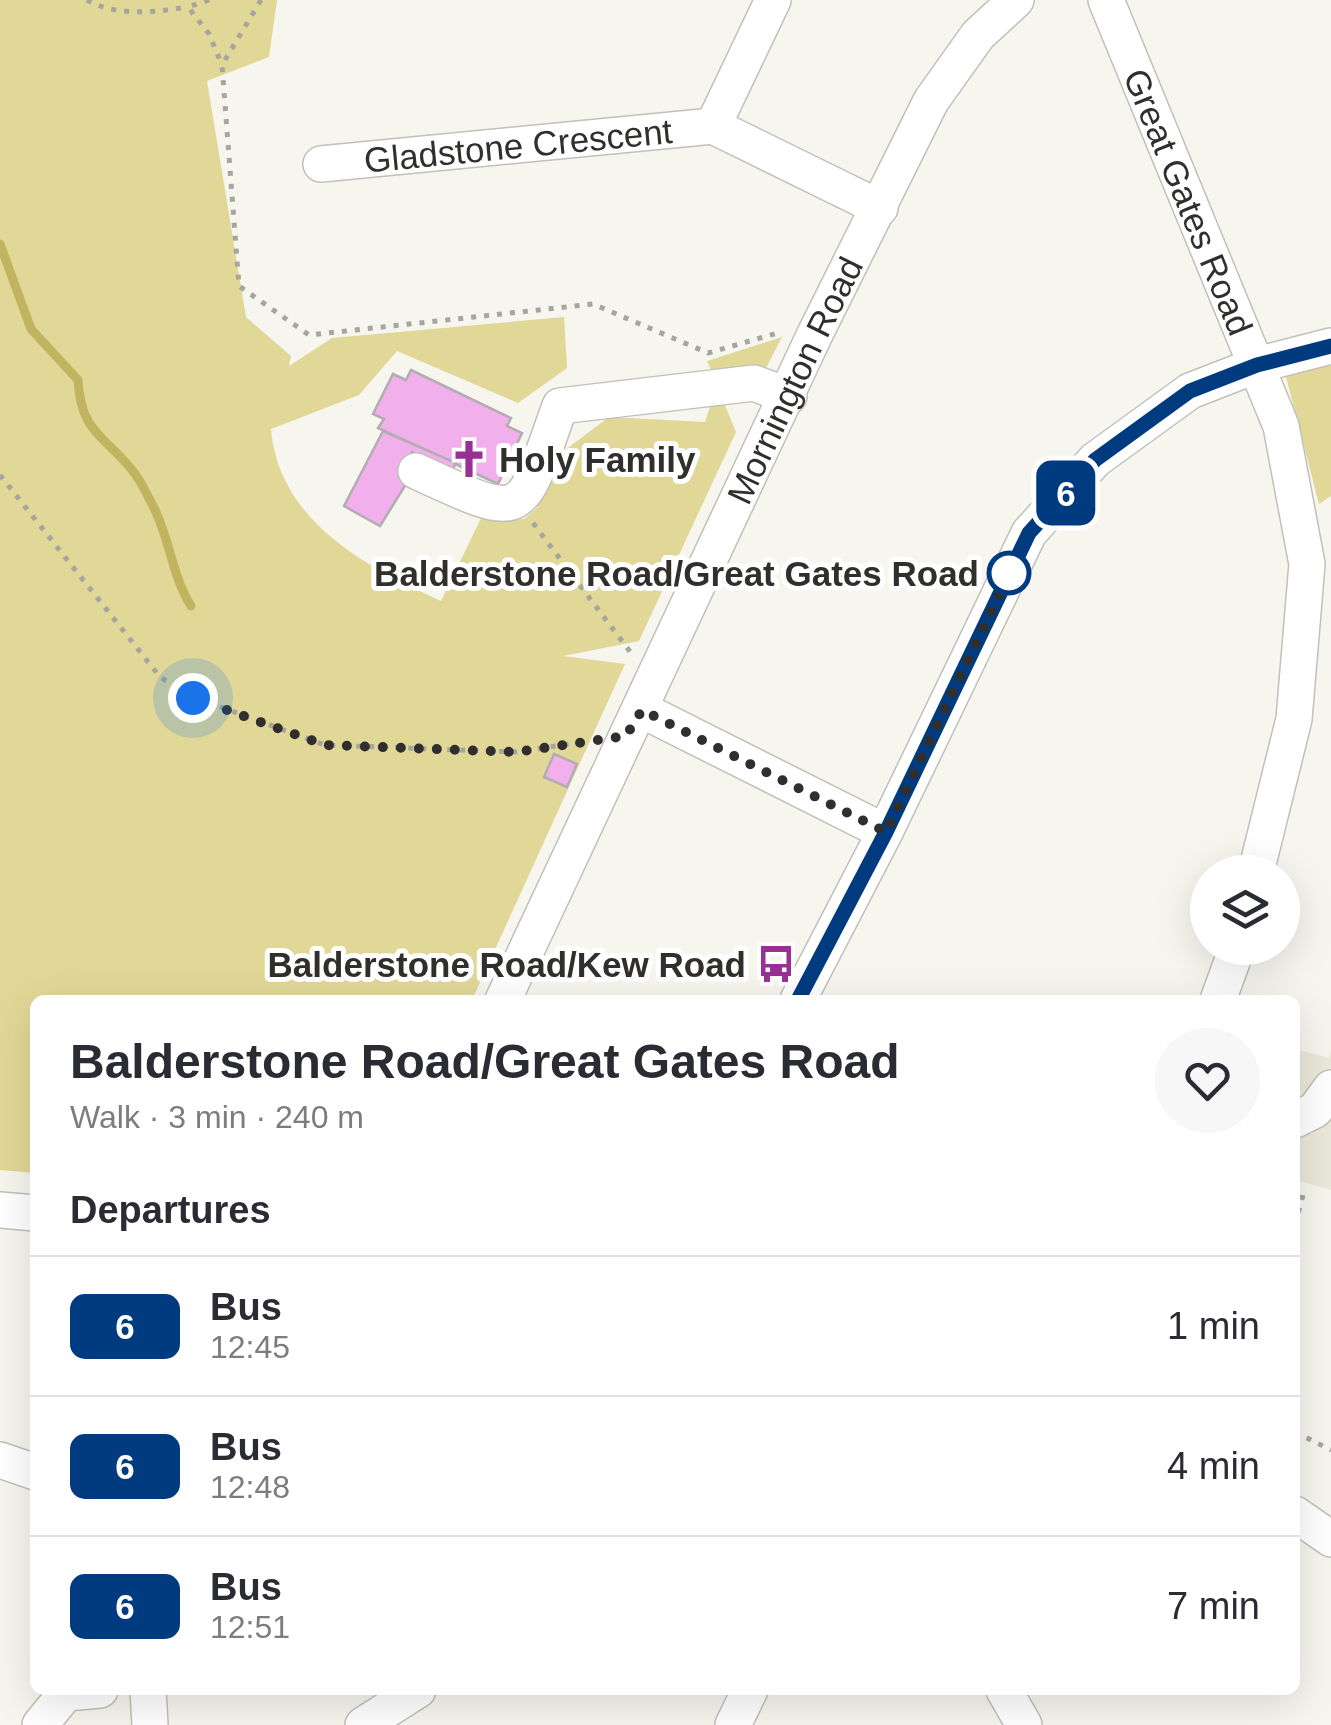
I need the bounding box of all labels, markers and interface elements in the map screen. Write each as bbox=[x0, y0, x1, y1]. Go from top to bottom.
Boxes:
street label: Great Gates Road bbox=[1117, 63, 1261, 340]
street label: Gladstone Crescent bbox=[362, 111, 674, 179]
street label: Mornington Road bbox=[719, 250, 870, 510]
church icon: Holy Family bbox=[448, 438, 490, 480]
place label: Holy Family bbox=[499, 440, 696, 479]
line badge: 6 bbox=[1034, 460, 1098, 526]
text: 6 bbox=[1056, 474, 1076, 513]
marker: Balderstone Road/Great Gates Road bbox=[988, 552, 1030, 594]
place label: Balderstone Road/Great Gates Road bbox=[374, 554, 979, 593]
your location bbox=[168, 673, 218, 723]
map controls bbox=[1190, 855, 1300, 965]
button: layers bbox=[1190, 855, 1300, 965]
bus stop icon: Balderstone Road/Kew Road bbox=[755, 943, 797, 985]
place label: Balderstone Road/Kew Road bbox=[268, 945, 746, 984]
button: heart bbox=[1155, 1028, 1260, 1133]
text: Balderstone Road/Great Gates Road bbox=[70, 1035, 900, 1088]
text: Walk · 3 min · 240 m bbox=[70, 1099, 364, 1135]
text: Departures bbox=[70, 1189, 271, 1231]
text: Bus bbox=[210, 1286, 282, 1328]
text: 1 min bbox=[1167, 1305, 1260, 1347]
text: 6 bbox=[115, 1307, 135, 1346]
text: 12:45 bbox=[210, 1329, 290, 1365]
text: Bus bbox=[210, 1426, 282, 1468]
text: 4 min bbox=[1167, 1445, 1260, 1487]
text: 6 bbox=[115, 1447, 135, 1486]
text: 12:48 bbox=[210, 1469, 290, 1505]
text: Bus bbox=[210, 1566, 282, 1608]
text: 7 min bbox=[1167, 1585, 1260, 1627]
text: 6 bbox=[115, 1587, 135, 1626]
text: 12:51 bbox=[210, 1609, 290, 1645]

